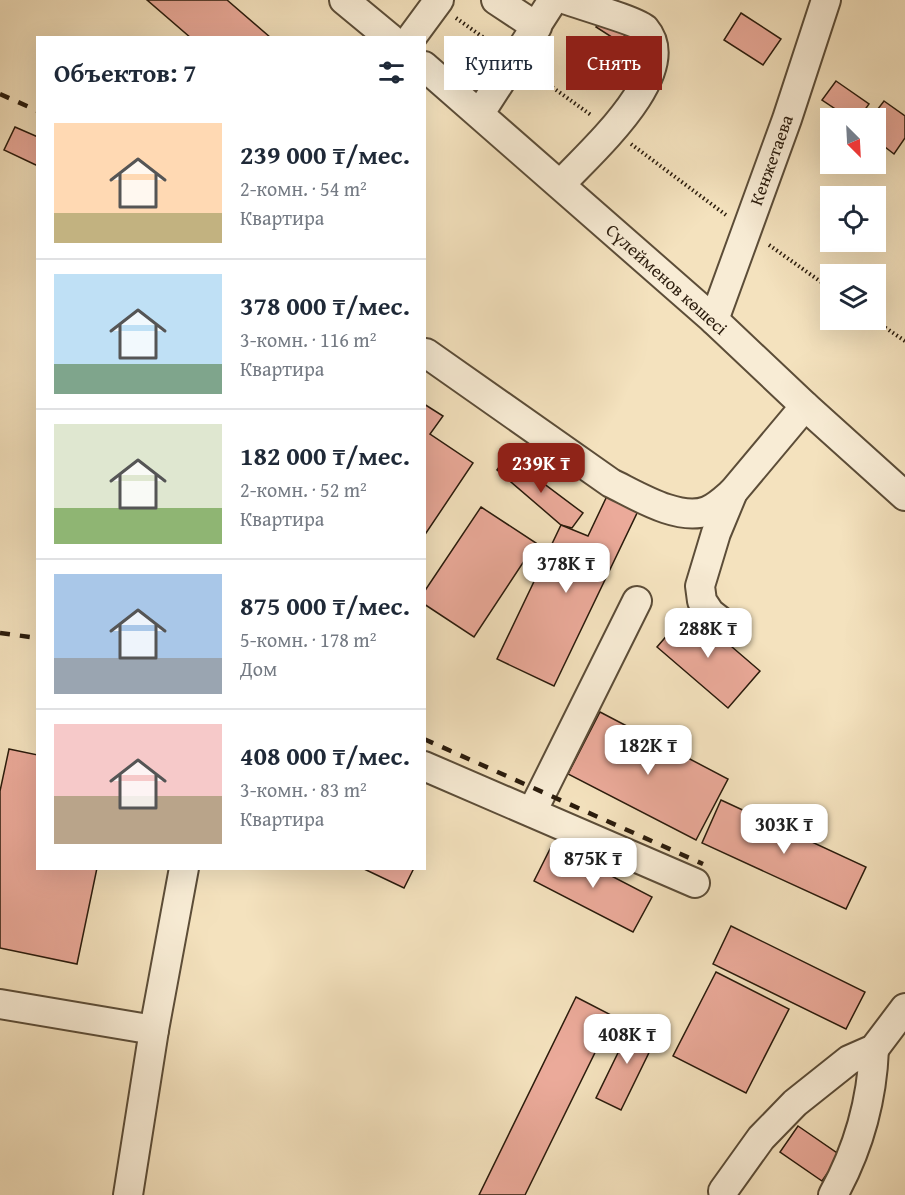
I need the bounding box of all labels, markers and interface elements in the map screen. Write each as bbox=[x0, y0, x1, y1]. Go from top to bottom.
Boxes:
chip: Купить bbox=[444, 36, 554, 90]
chip: Снять bbox=[566, 36, 662, 90]
text: Объектов: 7 bbox=[54, 53, 197, 92]
icon: filters bbox=[375, 56, 408, 89]
north arrow bbox=[820, 108, 886, 174]
map controls bbox=[820, 108, 886, 330]
street label: Кенжетаева bbox=[742, 111, 800, 209]
text: 239 000 ₸/мес. bbox=[240, 135, 410, 174]
icon: home bbox=[102, 147, 174, 219]
text: 2-комн. · 54 m² bbox=[240, 174, 367, 203]
button: locate bbox=[820, 186, 886, 252]
text: Квартира bbox=[240, 203, 324, 232]
street label: Сүлейменов көшесі bbox=[600, 217, 734, 341]
button: layers bbox=[820, 264, 886, 330]
text: 378 000 ₸/мес. bbox=[240, 286, 410, 325]
icon: home bbox=[102, 298, 174, 370]
text: 3-комн. · 116 m² bbox=[240, 325, 376, 354]
text: Квартира bbox=[240, 354, 324, 383]
text: 182 000 ₸/мес. bbox=[240, 436, 410, 475]
pin: 239K ₸ bbox=[492, 443, 590, 494]
icon: home bbox=[102, 448, 174, 520]
text: 239K ₸ bbox=[512, 448, 570, 477]
text: 2-комн. · 52 m² bbox=[240, 475, 367, 504]
text: Квартира bbox=[240, 504, 324, 533]
pin: 378K ₸ bbox=[517, 543, 615, 594]
text: 378K ₸ bbox=[537, 548, 595, 577]
text: 875 000 ₸/мес. bbox=[240, 586, 410, 625]
icon: home bbox=[102, 598, 174, 670]
pin: 288K ₸ bbox=[659, 608, 757, 659]
text: 288K ₸ bbox=[679, 613, 737, 642]
text: 5-комн. · 178 m² bbox=[240, 625, 376, 654]
text: Дом bbox=[240, 654, 277, 683]
pin: 182K ₸ bbox=[599, 725, 697, 776]
text: 182K ₸ bbox=[619, 730, 677, 759]
text: 408 000 ₸/мес. bbox=[240, 736, 410, 775]
icon: home bbox=[102, 748, 174, 820]
text: 3-комн. · 83 m² bbox=[240, 775, 367, 804]
text: Квартира bbox=[240, 804, 324, 833]
pin: 303K ₸ bbox=[735, 804, 833, 855]
text: 303K ₸ bbox=[755, 809, 813, 838]
pin: 875K ₸ bbox=[544, 838, 642, 889]
text: 875K ₸ bbox=[564, 843, 622, 872]
pin: 408K ₸ bbox=[578, 1014, 676, 1065]
text: 408K ₸ bbox=[598, 1019, 656, 1048]

